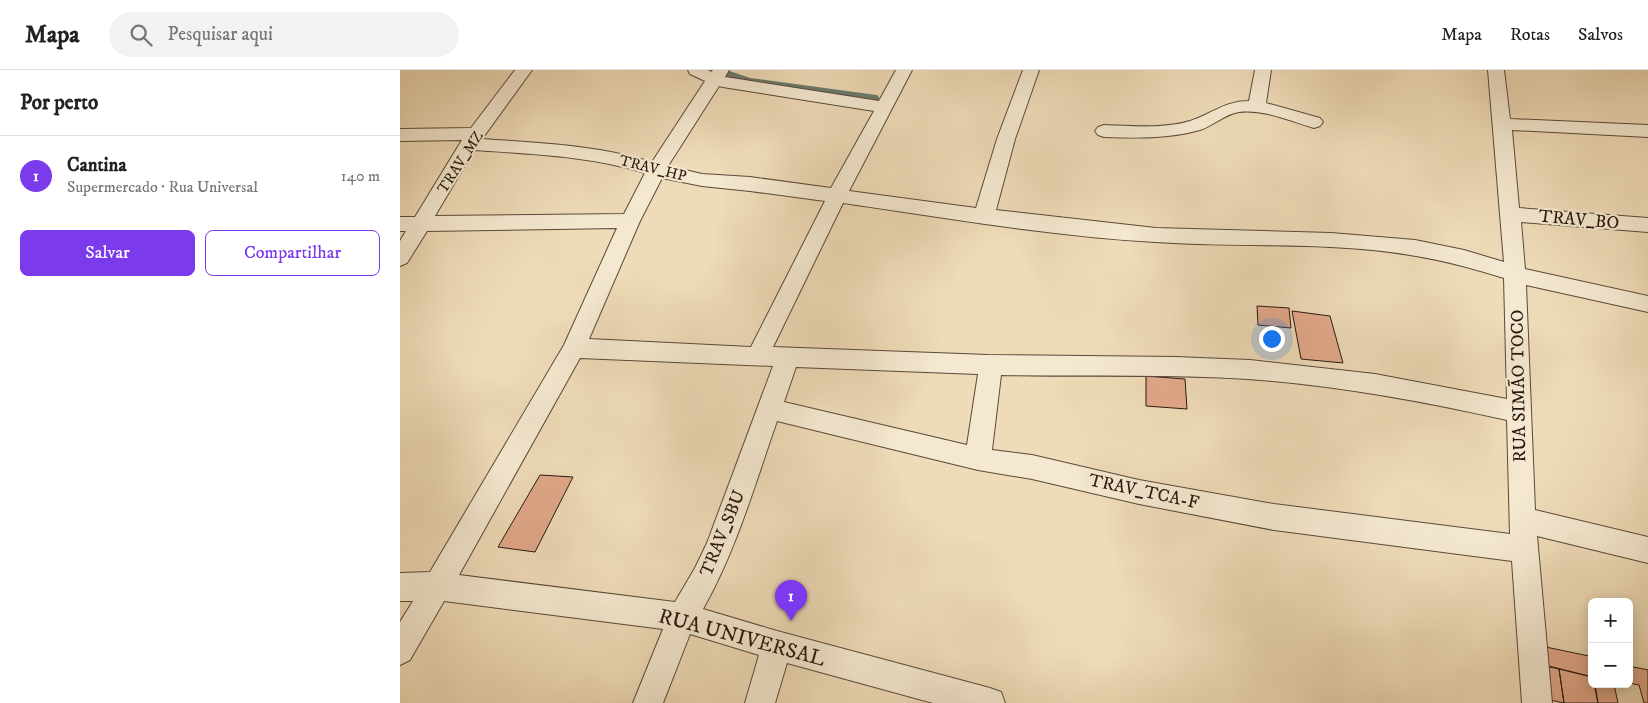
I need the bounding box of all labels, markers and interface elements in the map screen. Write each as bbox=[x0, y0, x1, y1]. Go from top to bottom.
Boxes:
search box bbox=[109, 12, 459, 57]
text: Mapa bbox=[25, 20, 79, 50]
icon: search bbox=[127, 21, 155, 49]
text: Pesquisar aqui bbox=[167, 23, 273, 46]
text: Mapa bbox=[1441, 24, 1482, 46]
text: Rotas bbox=[1510, 24, 1550, 46]
text: Salvos bbox=[1578, 24, 1623, 46]
text: Por perto bbox=[20, 90, 98, 116]
street label: TRAV_MZ bbox=[433, 127, 488, 197]
street label: TRAV_HP bbox=[617, 151, 689, 186]
text: Cantina bbox=[67, 154, 127, 177]
text: 1 bbox=[33, 166, 39, 186]
text: 140 m bbox=[341, 166, 380, 186]
text: Supermercado · Rua Universal bbox=[67, 177, 258, 197]
street label: TRAV_BO bbox=[1538, 206, 1620, 234]
button: Salvar bbox=[20, 230, 195, 276]
button: Compartilhar bbox=[205, 230, 380, 276]
street label: RUA SIMÃO TOCO bbox=[1506, 309, 1531, 463]
your location bbox=[1259, 326, 1285, 352]
street label: TRAV_TCA-F bbox=[1087, 470, 1201, 514]
street label: TRAV_SBU bbox=[696, 487, 750, 580]
pin: 1 bbox=[775, 580, 807, 621]
map controls bbox=[1588, 598, 1633, 688]
button: + bbox=[1588, 598, 1633, 643]
street label: RUA UNIVERSAL bbox=[656, 603, 828, 673]
button: − bbox=[1588, 643, 1633, 688]

